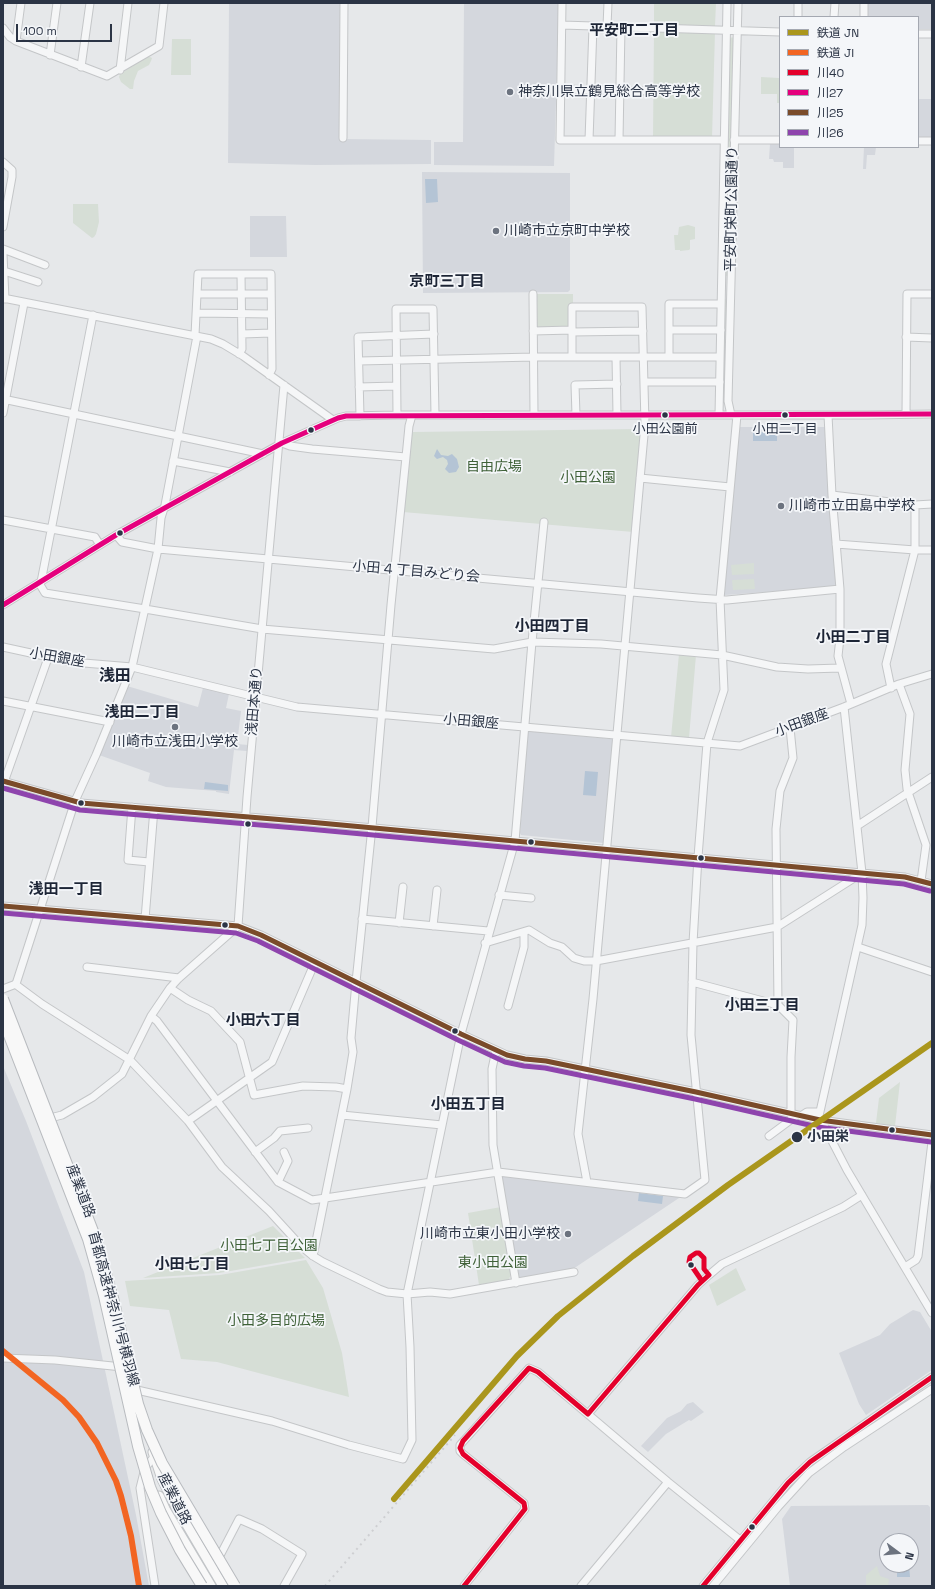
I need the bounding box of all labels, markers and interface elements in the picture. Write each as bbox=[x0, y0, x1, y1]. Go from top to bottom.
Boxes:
scale bar bbox=[18, 16, 114, 42]
legend bbox=[779, 16, 919, 148]
district label: 平安町二丁目 bbox=[589, 22, 679, 40]
text: 100 m bbox=[23, 23, 57, 39]
text: 鉄道 JN bbox=[817, 25, 859, 41]
text: 鉄道 JI bbox=[817, 45, 854, 61]
text: 川40 bbox=[817, 65, 844, 81]
place label: 神奈川県立鶴見総合高等学校 bbox=[518, 84, 700, 100]
text: 川27 bbox=[817, 85, 843, 101]
marker: 神奈川県立鶴見総合高等学校 bbox=[505, 87, 515, 97]
text: 川25 bbox=[817, 105, 843, 121]
text: 川26 bbox=[817, 125, 844, 141]
street label: 平安町栄町公園通り bbox=[723, 146, 741, 272]
place label: 川崎市立京町中学校 bbox=[504, 223, 630, 239]
marker: 川崎市立京町中学校 bbox=[491, 226, 501, 236]
district label: 京町三丁目 bbox=[410, 273, 484, 291]
marker: 小田公園前 bbox=[660, 410, 670, 420]
marker: 小田二丁目 bbox=[780, 410, 790, 420]
place label: 小田公園前 bbox=[633, 421, 697, 437]
place label: 小田二丁目 bbox=[753, 421, 817, 437]
unlabelled marker bbox=[306, 425, 316, 435]
park label: 自由広場 bbox=[466, 459, 522, 475]
park label: 小田公園 bbox=[560, 470, 616, 486]
place label: 川崎市立田島中学校 bbox=[789, 498, 915, 514]
marker: 川崎市立田島中学校 bbox=[776, 501, 786, 511]
unlabelled marker bbox=[115, 528, 125, 538]
street label: 小田 4 丁目みどり会 bbox=[352, 558, 480, 586]
district label: 小田四丁目 bbox=[515, 618, 589, 636]
district label: 小田二丁目 bbox=[816, 629, 890, 647]
street label: 小田銀座 bbox=[28, 645, 86, 671]
street label: 浅田本通り bbox=[244, 665, 266, 737]
district label: 浅田 bbox=[99, 667, 131, 687]
district label: 浅田二丁目 bbox=[105, 704, 179, 722]
street label: 小田銀座 bbox=[773, 706, 831, 740]
street label: 小田銀座 bbox=[442, 711, 500, 733]
marker: 川崎市立浅田小学校 bbox=[170, 722, 180, 732]
place label: 川崎市立浅田小学校 bbox=[112, 734, 238, 750]
unlabelled marker bbox=[76, 798, 86, 808]
unlabelled marker bbox=[243, 819, 253, 829]
unlabelled marker bbox=[526, 837, 536, 847]
unlabelled marker bbox=[696, 853, 706, 863]
district label: 浅田一丁目 bbox=[29, 881, 103, 899]
unlabelled marker bbox=[220, 920, 230, 930]
district label: 小田三丁目 bbox=[725, 997, 799, 1015]
district label: 小田六丁目 bbox=[226, 1012, 300, 1030]
unlabelled marker bbox=[450, 1026, 460, 1036]
district label: 小田五丁目 bbox=[431, 1096, 505, 1114]
unlabelled marker bbox=[887, 1125, 897, 1135]
place label: 小田栄 bbox=[807, 1129, 849, 1145]
marker: 小田栄 bbox=[790, 1130, 804, 1144]
street label: 産業道路 bbox=[62, 1162, 98, 1220]
place label: 川崎市立東小田小学校 bbox=[420, 1226, 560, 1242]
marker: 川崎市立東小田小学校 bbox=[563, 1229, 573, 1239]
street label: 首都高速神奈川1号横羽線 bbox=[84, 1230, 142, 1388]
park label: 小田七丁目公園 bbox=[220, 1238, 318, 1254]
park label: 東小田公園 bbox=[458, 1255, 528, 1271]
district label: 小田七丁目 bbox=[155, 1256, 229, 1274]
unlabelled marker bbox=[686, 1260, 696, 1270]
park label: 小田多目的広場 bbox=[227, 1313, 325, 1329]
street label: 産業道路 bbox=[154, 1470, 194, 1528]
unlabelled marker bbox=[747, 1522, 757, 1532]
north arrow bbox=[879, 1533, 919, 1573]
text: N bbox=[902, 1551, 917, 1562]

